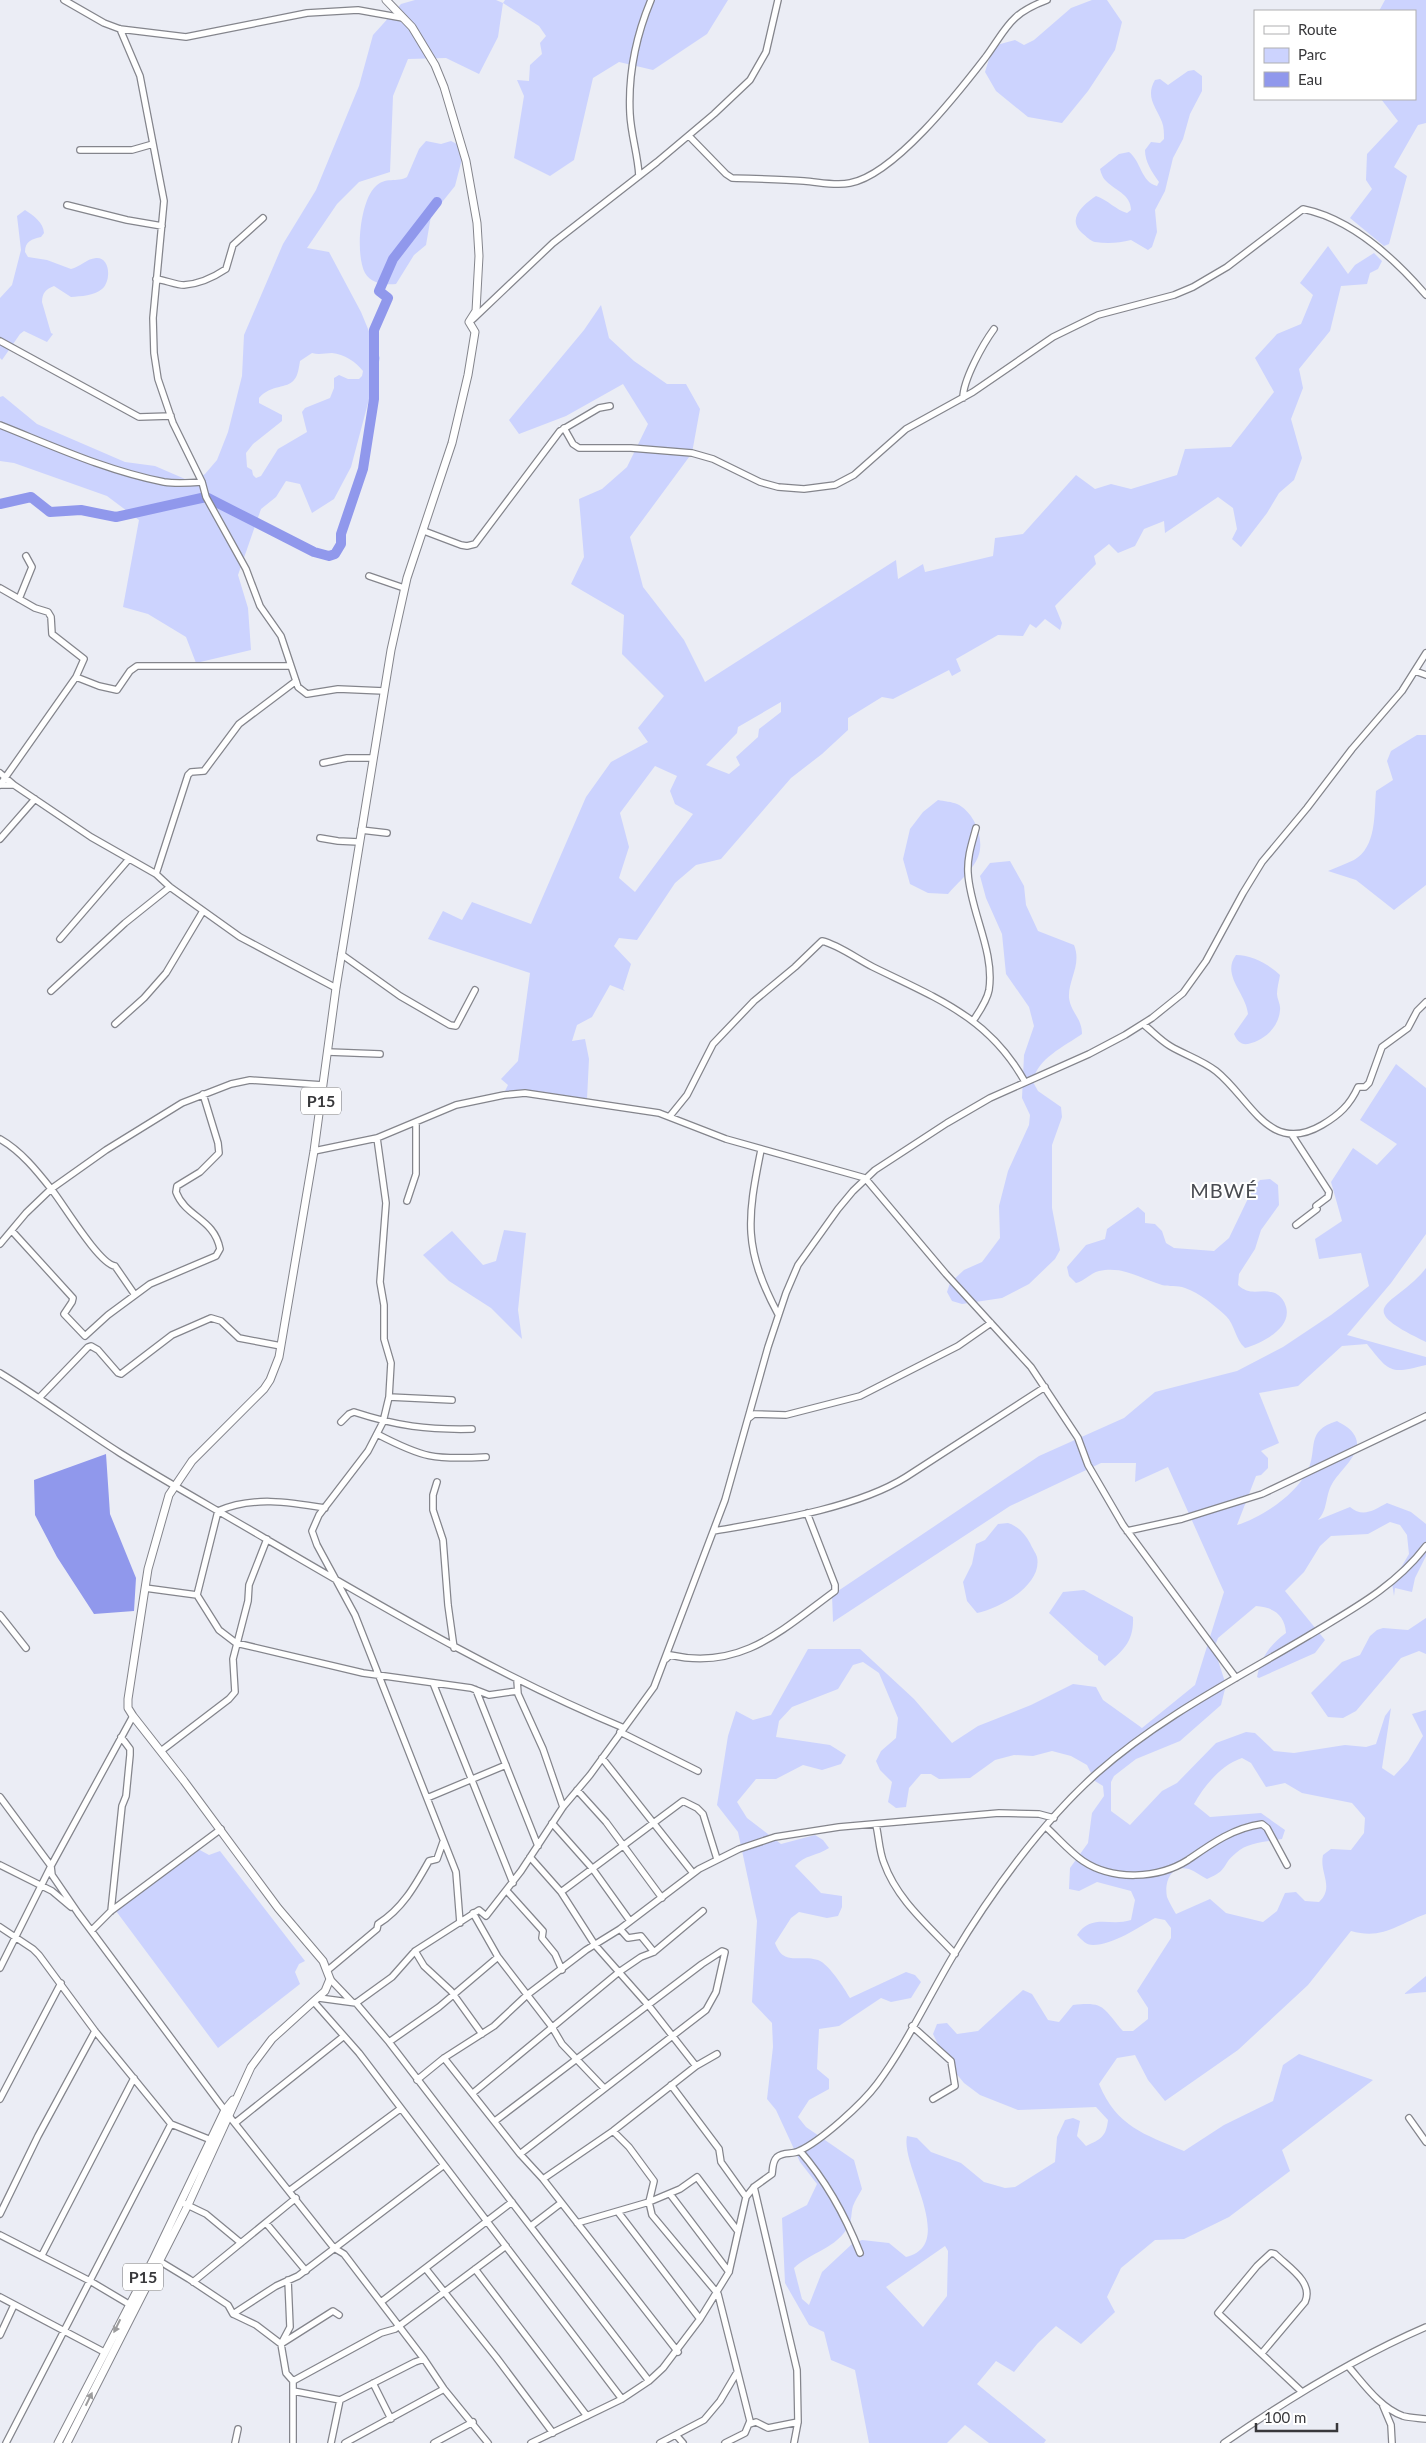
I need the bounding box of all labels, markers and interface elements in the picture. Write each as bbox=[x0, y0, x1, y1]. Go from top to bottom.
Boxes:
legend bbox=[1254, 10, 1416, 100]
text: Route bbox=[1298, 20, 1337, 38]
text: Parc bbox=[1298, 45, 1327, 63]
text: Eau bbox=[1298, 70, 1322, 88]
road number: P15 bbox=[301, 1088, 341, 1114]
district label: MBWÉ bbox=[1190, 1178, 1258, 1202]
road number: P15 bbox=[123, 2264, 163, 2290]
one-way arrow bbox=[113, 2318, 122, 2333]
one-way arrow bbox=[85, 2392, 93, 2407]
scale bar bbox=[1256, 2400, 1337, 2432]
text: 100 m bbox=[1264, 2408, 1306, 2426]

